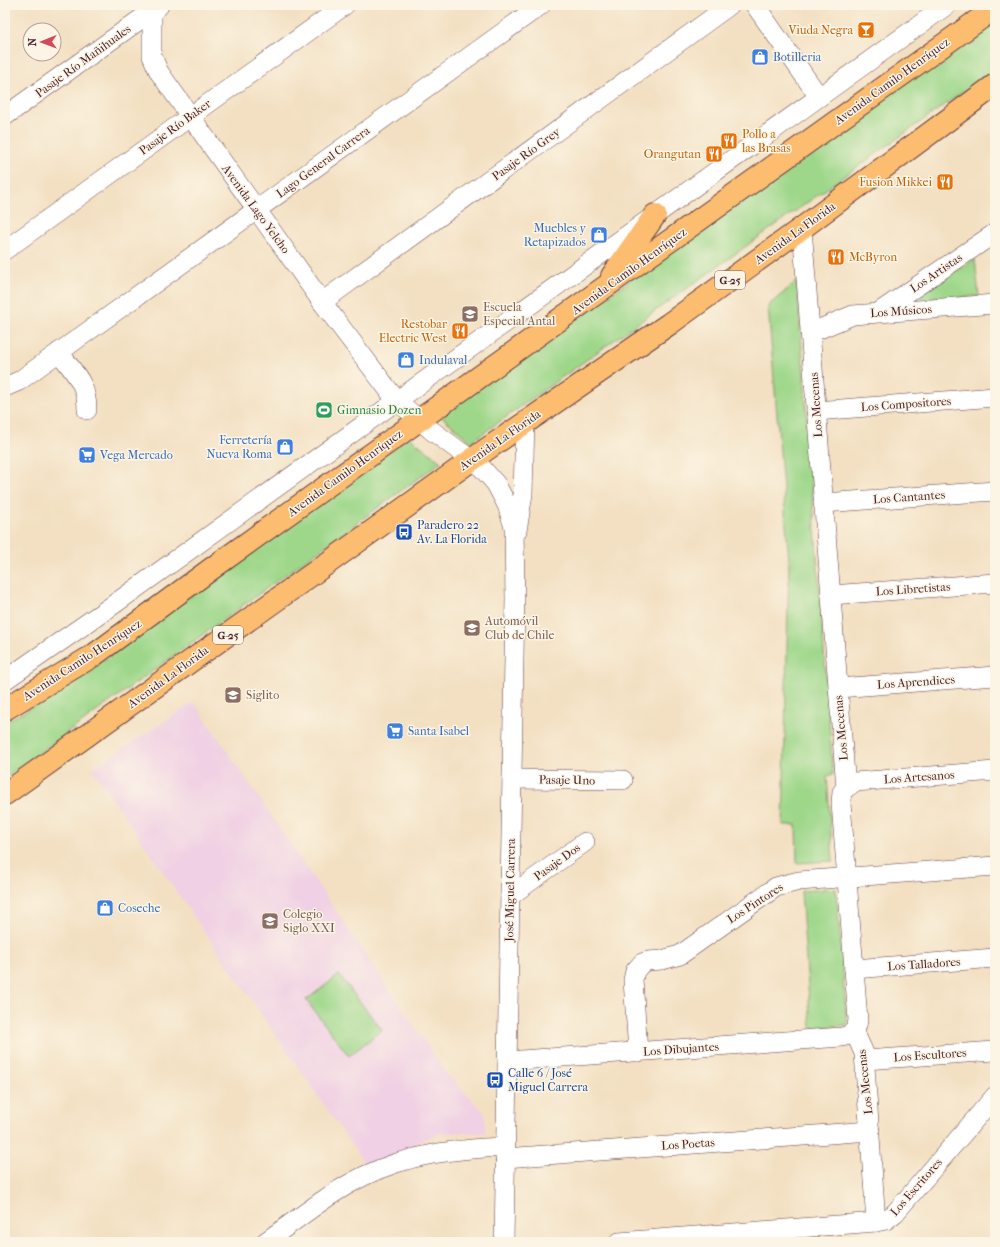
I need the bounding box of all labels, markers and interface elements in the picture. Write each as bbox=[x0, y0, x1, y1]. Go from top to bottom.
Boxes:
bar icon: Viuda Negra bbox=[856, 20, 876, 40]
street label: Pasaje Río Mañihuales bbox=[33, 21, 134, 100]
north arrow bbox=[22, 22, 62, 62]
place label: Viuda Negra bbox=[787, 23, 853, 37]
street label: Avenida Camilo Henríquez bbox=[831, 34, 953, 128]
text: N bbox=[26, 37, 39, 46]
shop icon: Botilleria bbox=[750, 47, 770, 67]
place label: Botilleria bbox=[773, 50, 822, 64]
street label: Pasaje Río Baker bbox=[136, 96, 214, 158]
street label: Lago General Carrera bbox=[274, 123, 373, 201]
street label: Pasaje Río Grey bbox=[489, 124, 563, 183]
place label: Pollo a las Brasas bbox=[741, 127, 791, 155]
restaurant icon: Pollo a las Brasas bbox=[719, 131, 739, 151]
restaurant icon: Orangutan bbox=[704, 144, 724, 164]
place label: Orangutan bbox=[644, 147, 701, 161]
street label: Avenida Lago Yelcho bbox=[218, 161, 293, 256]
restaurant icon: Fusion Mikkei bbox=[935, 172, 955, 192]
place label: Fusion Mikkei bbox=[859, 175, 932, 189]
street label: Avenida La Florida bbox=[751, 199, 838, 268]
place label: Muebles y Retapizados bbox=[524, 221, 587, 249]
street label: Avenida Camilo Henríquez bbox=[568, 224, 690, 318]
shop icon: Muebles y Retapizados bbox=[589, 225, 609, 245]
restaurant icon: McByron bbox=[826, 247, 846, 267]
place label: McByron bbox=[849, 250, 897, 264]
street label: Los Artistas bbox=[907, 250, 965, 296]
road number: G-25 bbox=[715, 271, 745, 289]
place label: Escuela Especial Antal bbox=[483, 300, 556, 328]
street label: Los Músicos bbox=[870, 302, 933, 320]
school or university icon: Escuela Especial Antal bbox=[460, 304, 480, 324]
place label: Restobar Electric West bbox=[379, 317, 448, 345]
restaurant icon: Restobar Electric West bbox=[450, 321, 470, 341]
shop icon: Indulaval bbox=[396, 350, 416, 370]
place label: Indulaval bbox=[419, 353, 468, 367]
street label: Los Mecenas bbox=[807, 371, 825, 438]
street label: Los Compositores bbox=[860, 394, 952, 414]
sports icon: Gimnasio Dozen bbox=[314, 400, 334, 420]
place label: Gimnasio Dozen bbox=[337, 403, 422, 417]
street label: Avenida La Florida bbox=[456, 406, 544, 474]
street label: Avenida Camilo Henríquez bbox=[284, 426, 406, 520]
place label: Ferretería Nueva Roma bbox=[206, 433, 272, 461]
shop icon: Ferretería Nueva Roma bbox=[275, 437, 295, 457]
supermarket icon: Vega Mercado bbox=[77, 445, 97, 465]
place label: Vega Mercado bbox=[99, 448, 173, 462]
street label: Los Cantantes bbox=[872, 487, 946, 507]
place label: Paradero 22 Av. La Florida bbox=[416, 518, 487, 546]
bus stop icon: Paradero 22 Av. La Florida bbox=[394, 522, 414, 542]
street label: Los Libretistas bbox=[875, 579, 951, 599]
place label: Automóvil Club de Chile bbox=[484, 614, 555, 642]
street label: Avenida Camilo Henríquez bbox=[19, 616, 144, 704]
school or university icon: Automóvil Club de Chile bbox=[462, 618, 482, 638]
road number: G-25 bbox=[213, 626, 243, 644]
street label: Avenida La Florida bbox=[124, 643, 211, 712]
street label: Los Aprendices bbox=[877, 672, 956, 692]
school or university icon: Siglito bbox=[223, 685, 243, 705]
place label: Siglito bbox=[246, 688, 279, 702]
street label: Los Mecenas bbox=[831, 694, 851, 761]
supermarket icon: Santa Isabel bbox=[385, 721, 405, 741]
place label: Santa Isabel bbox=[408, 724, 470, 738]
street label: Los Artesanos bbox=[883, 768, 955, 786]
street label: Pasaje Uno bbox=[539, 773, 595, 787]
street label: José Miguel Carrera bbox=[502, 838, 518, 943]
street label: Pasaje Dos bbox=[531, 840, 583, 883]
street label: Los Pintores bbox=[724, 879, 786, 926]
shop icon: Coseche bbox=[95, 898, 115, 918]
place label: Coseche bbox=[118, 901, 160, 915]
place label: Colegio Siglo XXI bbox=[283, 907, 335, 935]
school or university icon: Colegio Siglo XXI bbox=[260, 911, 280, 931]
street label: Los Talladores bbox=[887, 954, 962, 974]
street label: Los Dibujantes bbox=[643, 1039, 720, 1059]
street label: Los Escultores bbox=[893, 1045, 968, 1065]
street label: Los Mecenas bbox=[855, 1048, 875, 1115]
place label: Calle 6 / José Miguel Carrera bbox=[508, 1066, 588, 1094]
bus stop icon: Calle 6 / José Miguel Carrera bbox=[485, 1070, 505, 1090]
street label: Los Poetas bbox=[661, 1135, 716, 1153]
street label: Los Escritores bbox=[887, 1155, 945, 1219]

